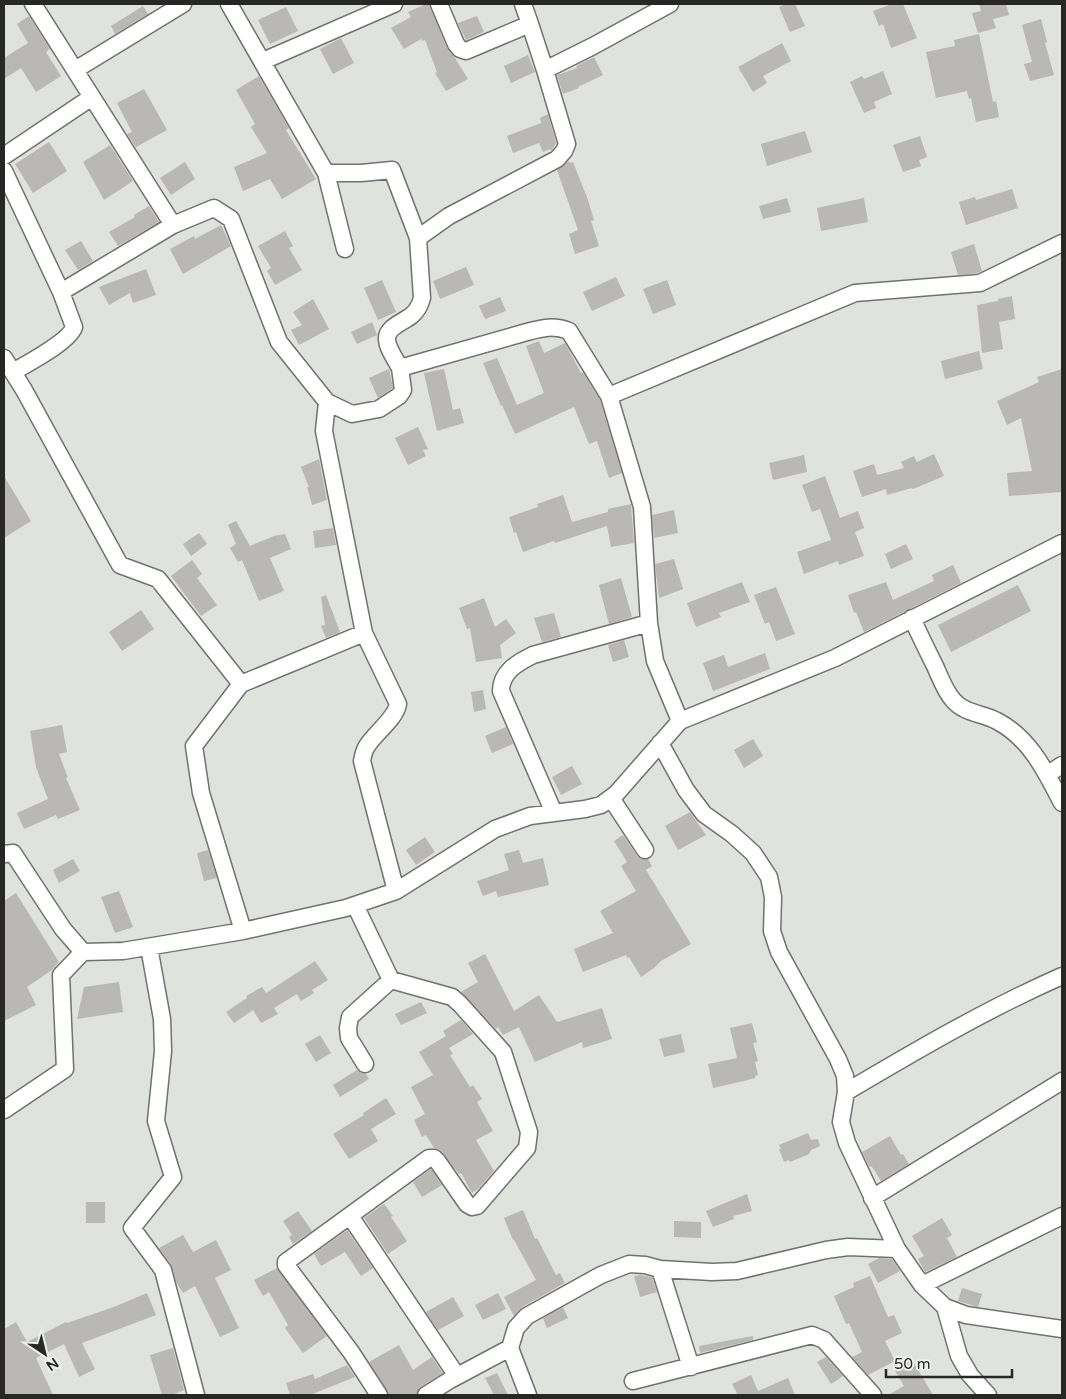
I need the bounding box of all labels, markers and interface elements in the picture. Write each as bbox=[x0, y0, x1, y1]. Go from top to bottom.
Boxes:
north arrow bbox=[20, 1329, 70, 1379]
scale bar bbox=[886, 1346, 1012, 1378]
text: N bbox=[43, 1354, 62, 1374]
text: 50 m bbox=[894, 1355, 931, 1373]

